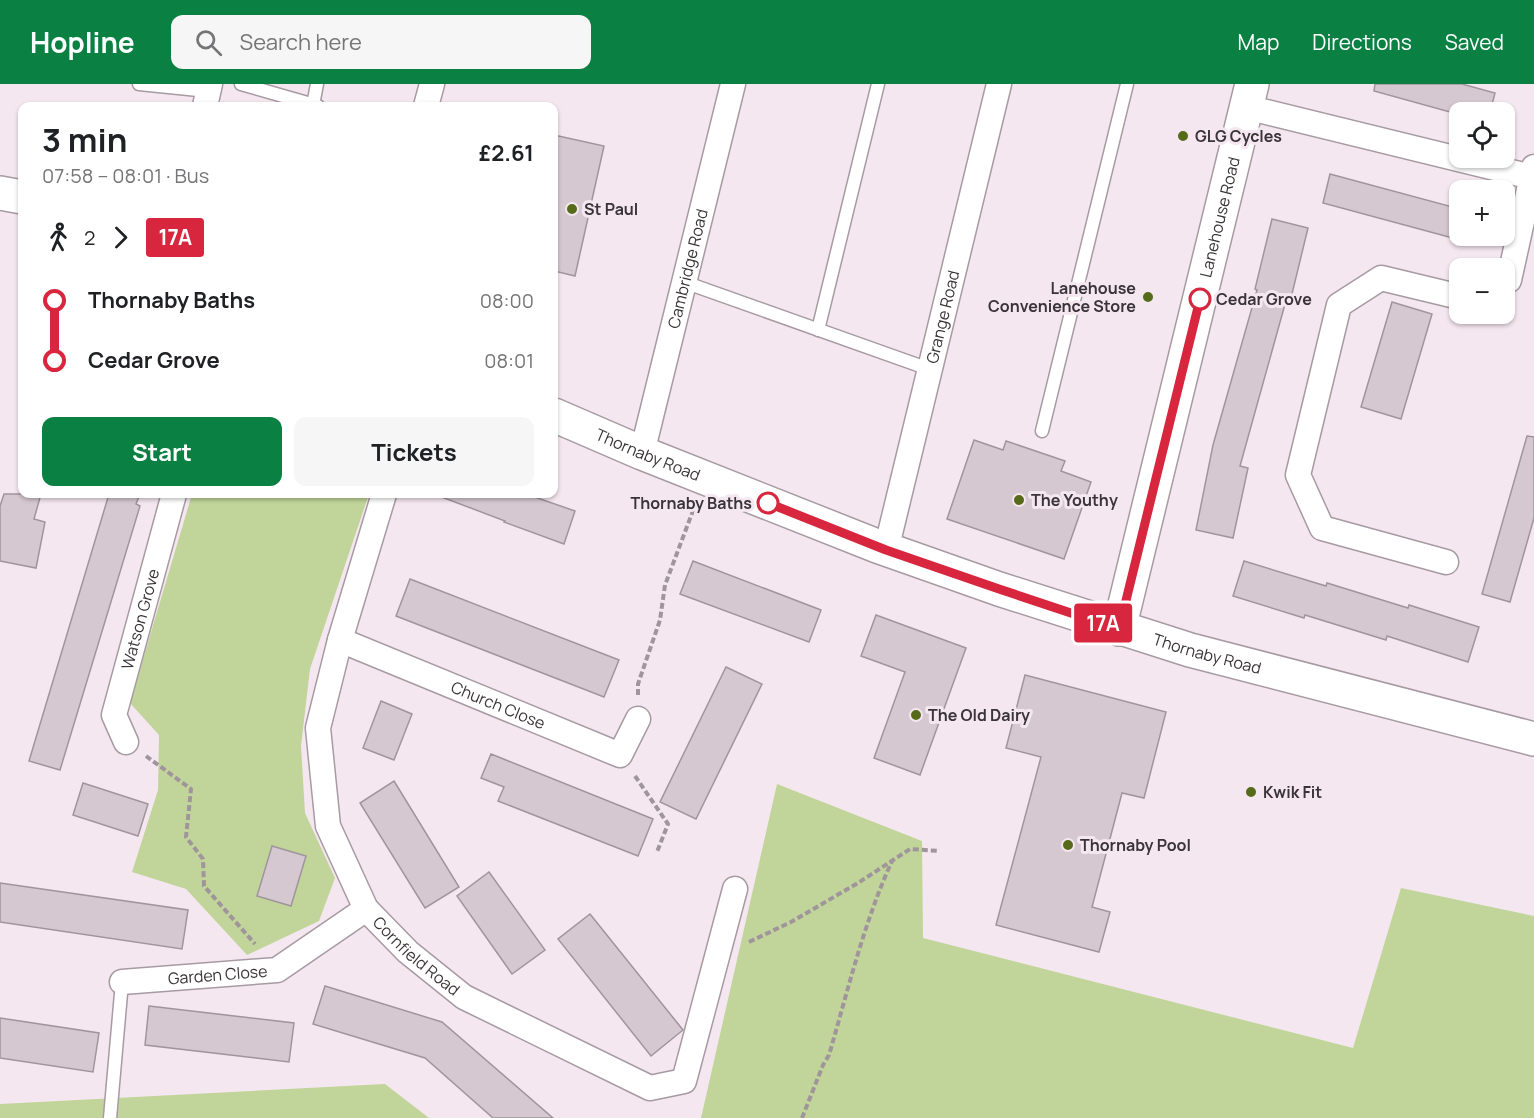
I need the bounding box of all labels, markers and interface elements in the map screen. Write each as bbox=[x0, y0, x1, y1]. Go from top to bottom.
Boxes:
search box bbox=[171, 15, 591, 69]
text: Hopline bbox=[30, 23, 135, 61]
icon: search bbox=[192, 26, 225, 59]
text: Search here bbox=[240, 27, 362, 57]
text: Map bbox=[1238, 28, 1279, 56]
text: Directions bbox=[1312, 28, 1412, 56]
text: Saved bbox=[1445, 28, 1504, 56]
map controls bbox=[1449, 102, 1515, 324]
button: locate bbox=[1449, 102, 1515, 168]
text: 3 min bbox=[42, 117, 127, 162]
place label: GLG Cycles bbox=[1195, 125, 1282, 147]
marker: GLG Cycles bbox=[1176, 129, 1190, 143]
text: £2.61 bbox=[479, 138, 534, 168]
street label: Lanehouse Road bbox=[1194, 155, 1245, 280]
text: 07:58 – 08:01 · Bus bbox=[42, 162, 209, 189]
button: + bbox=[1449, 180, 1515, 246]
place label: St Paul bbox=[584, 198, 638, 220]
marker: St Paul bbox=[565, 202, 579, 216]
street label: Cambridge Road bbox=[662, 206, 713, 331]
icon: walk bbox=[42, 221, 75, 254]
icon: forward bbox=[104, 221, 137, 254]
text: 17A bbox=[158, 223, 192, 251]
text: 2 bbox=[84, 224, 95, 251]
button: − bbox=[1449, 258, 1515, 324]
street label: Grange Road bbox=[921, 268, 964, 366]
place label: Lanehouse Convenience Store bbox=[988, 277, 1136, 317]
text: Thornaby Baths bbox=[88, 285, 255, 315]
text: 08:00 bbox=[480, 287, 534, 314]
marker: Cedar Grove bbox=[1189, 288, 1211, 310]
place label: Cedar Grove bbox=[1216, 288, 1312, 310]
marker: Lanehouse Convenience Store bbox=[1141, 290, 1155, 304]
text: Cedar Grove bbox=[88, 345, 220, 375]
text: 08:01 bbox=[484, 347, 534, 374]
button: Start bbox=[42, 417, 282, 486]
button: Tickets bbox=[294, 417, 534, 486]
street label: Thornaby Road bbox=[592, 423, 704, 486]
place label: The Youthy bbox=[1031, 489, 1118, 511]
place label: Thornaby Baths bbox=[630, 492, 752, 514]
marker: Thornaby Baths bbox=[757, 492, 779, 514]
marker: The Youthy bbox=[1012, 493, 1026, 507]
street label: Watson Grove bbox=[116, 566, 164, 672]
line badge: 17A bbox=[1068, 604, 1138, 642]
text: 17A bbox=[1086, 609, 1120, 637]
street label: Thornaby Road bbox=[1150, 628, 1264, 679]
street label: Church Close bbox=[448, 676, 549, 734]
place label: The Old Dairy bbox=[928, 704, 1030, 726]
marker: The Old Dairy bbox=[909, 708, 923, 722]
place label: Kwik Fit bbox=[1263, 781, 1322, 803]
marker: Kwik Fit bbox=[1244, 785, 1258, 799]
place label: Thornaby Pool bbox=[1080, 834, 1191, 856]
marker: Thornaby Pool bbox=[1061, 838, 1075, 852]
street label: Cornfield Road bbox=[368, 911, 465, 1000]
street label: Garden Close bbox=[167, 960, 268, 989]

